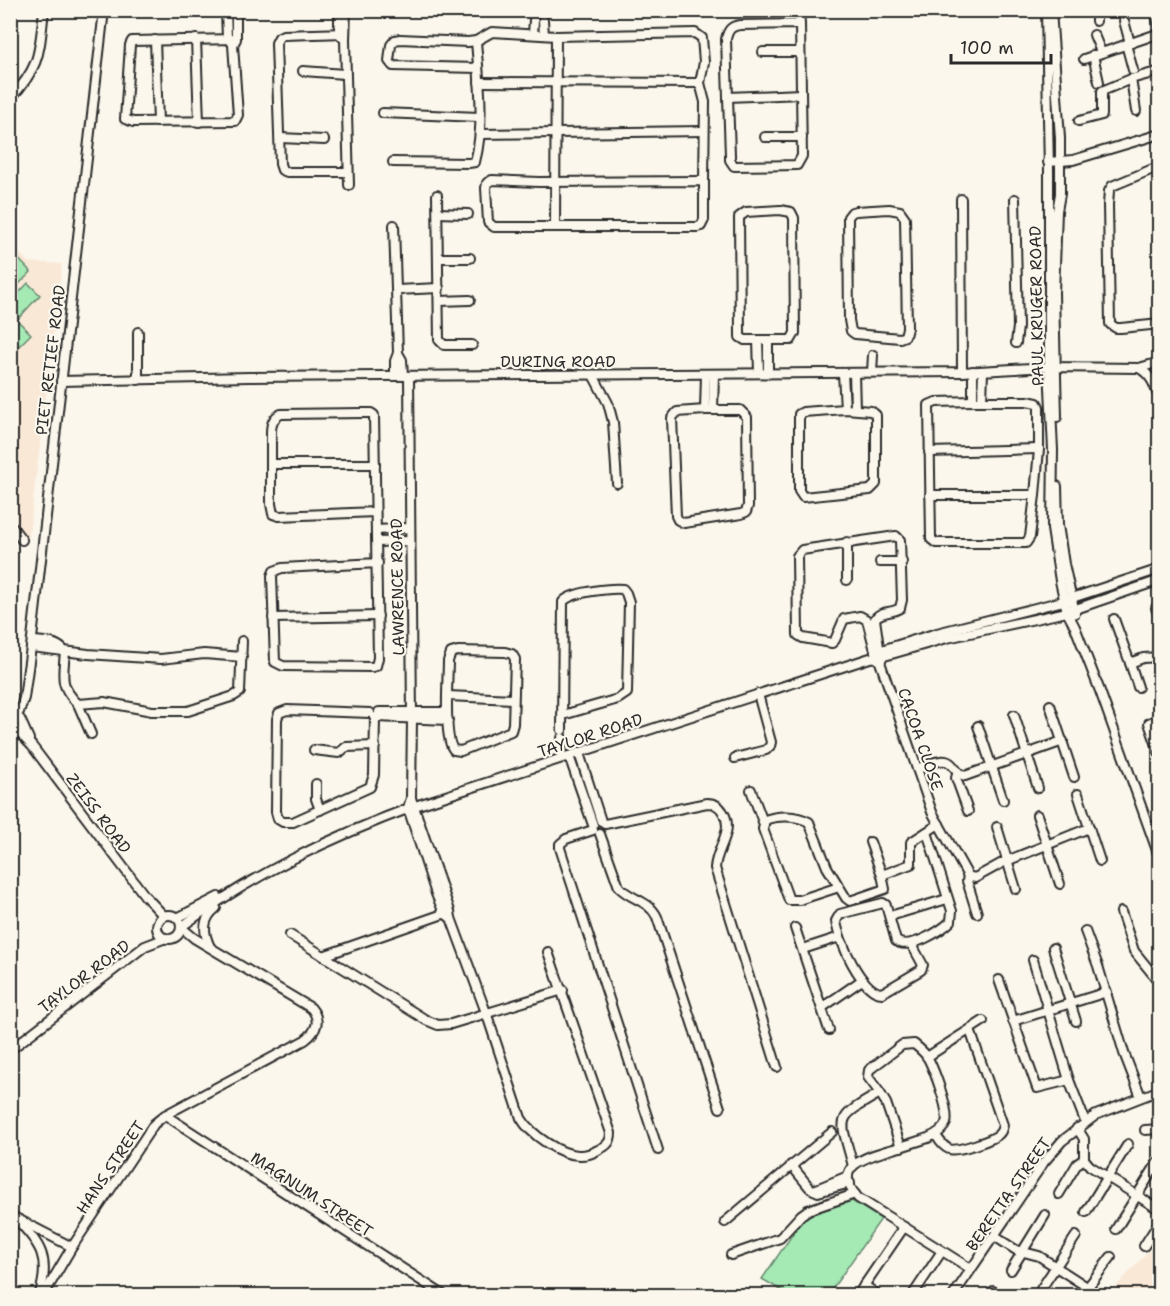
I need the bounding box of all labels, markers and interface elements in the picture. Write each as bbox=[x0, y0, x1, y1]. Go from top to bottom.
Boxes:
scale bar bbox=[951, 27, 1052, 65]
text: 100 m bbox=[960, 36, 1014, 60]
street label: PAUL KRUGER ROAD bbox=[1025, 226, 1048, 386]
street label: PIET RETIEF ROAD bbox=[31, 284, 70, 436]
street label: DURING ROAD bbox=[500, 351, 616, 372]
street label: LAWRENCE ROAD bbox=[386, 518, 409, 656]
street label: CACOA CLOSE bbox=[893, 685, 948, 793]
street label: TAYLOR ROAD bbox=[535, 709, 645, 762]
street label: ZEISS ROAD bbox=[61, 769, 136, 858]
street label: TAYLOR ROAD bbox=[34, 935, 134, 1018]
street label: HANS STREET bbox=[71, 1116, 149, 1218]
street label: BERETTA STREET bbox=[961, 1133, 1056, 1255]
street label: MAGNUM STREET bbox=[247, 1147, 377, 1242]

